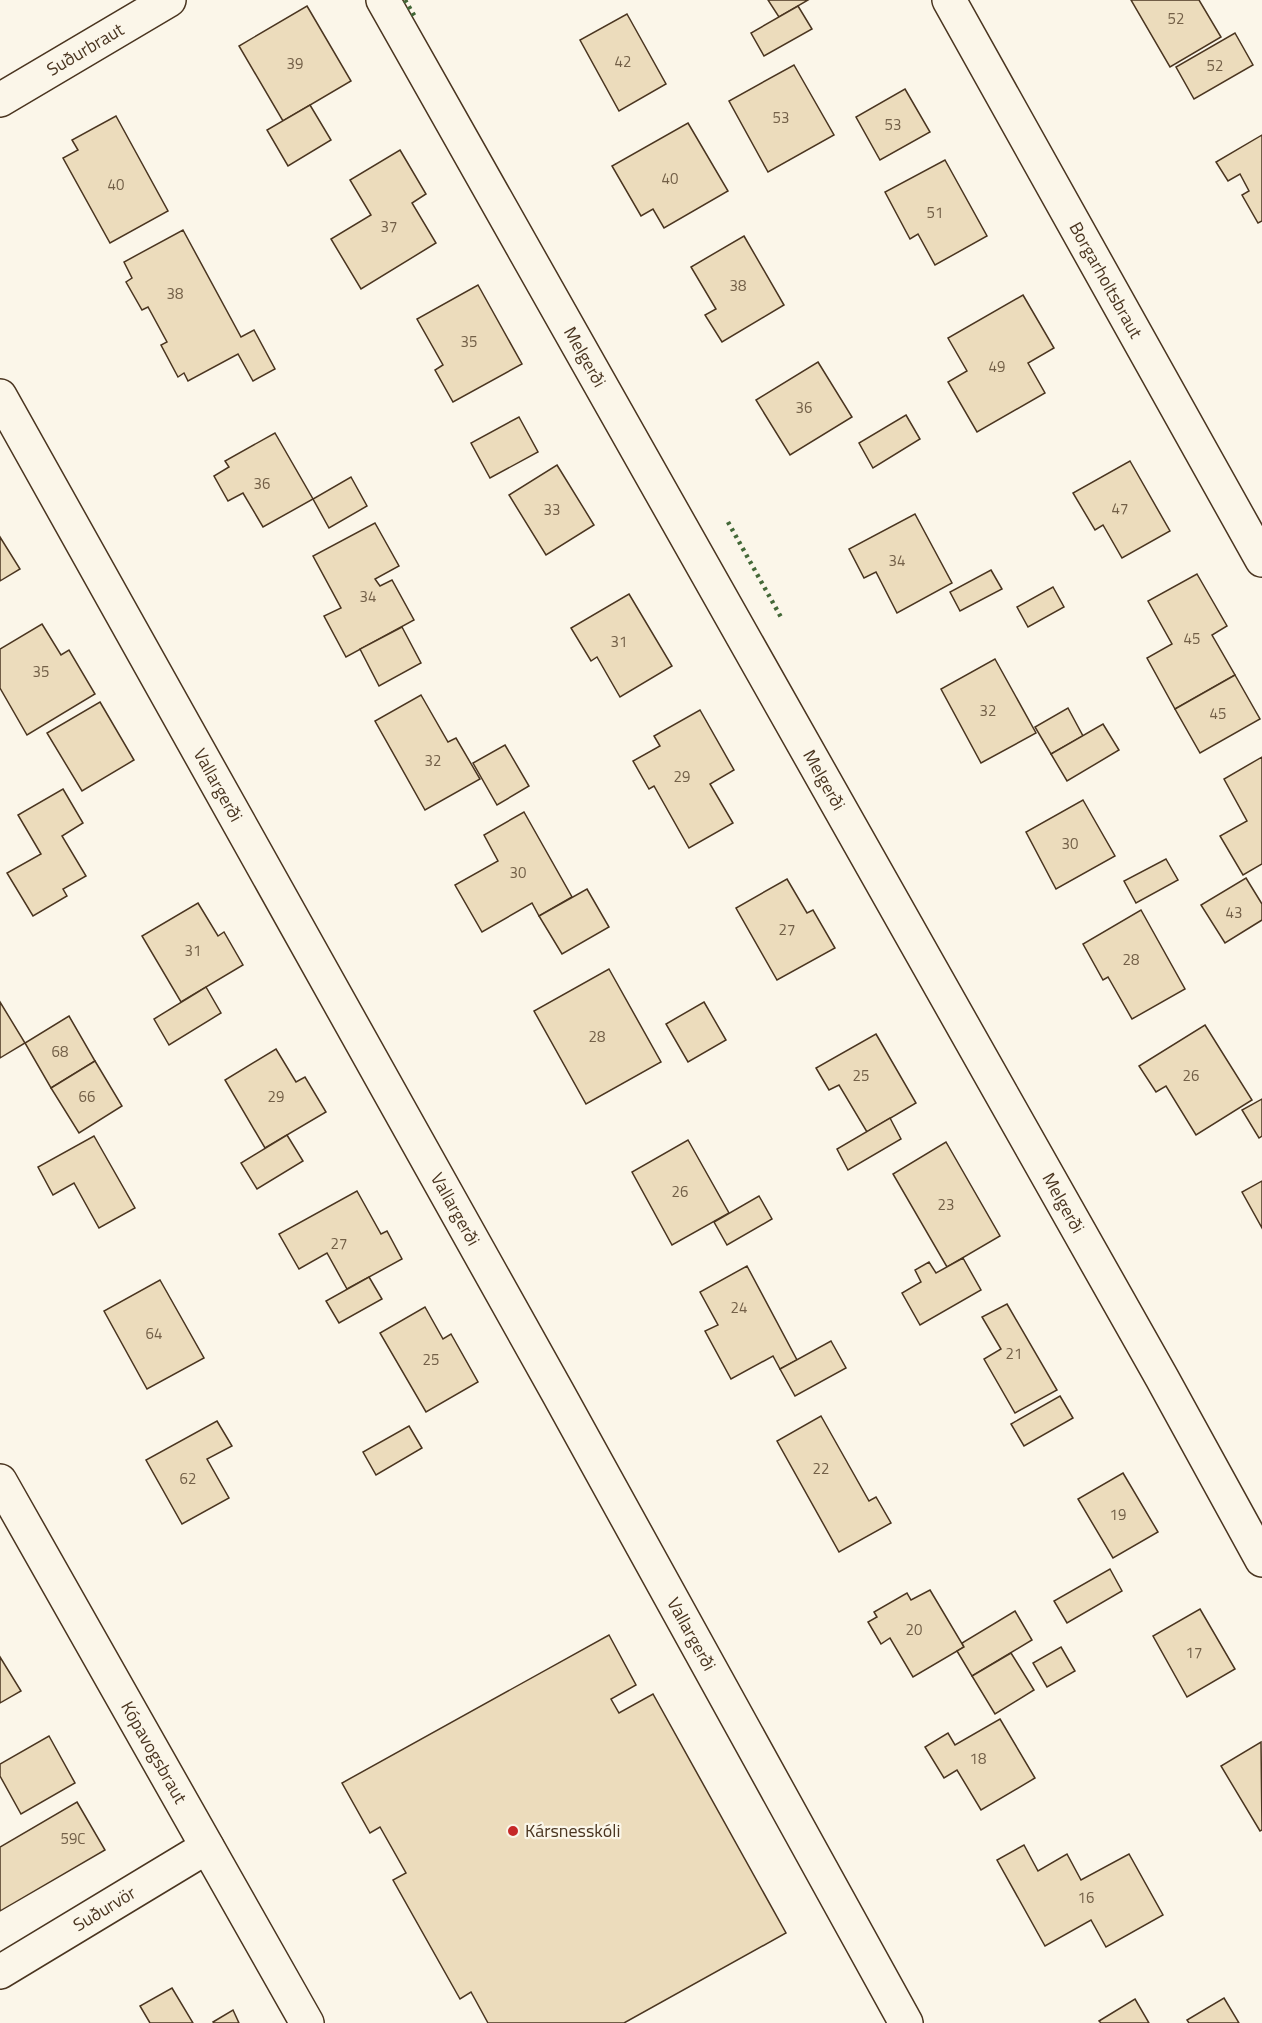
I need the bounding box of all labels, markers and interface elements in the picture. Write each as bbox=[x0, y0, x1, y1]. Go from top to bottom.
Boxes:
house number: 52 bbox=[1168, 7, 1184, 30]
street label: Suðurbraut bbox=[41, 15, 129, 83]
house number: 42 bbox=[615, 50, 631, 73]
house number: 39 bbox=[287, 52, 303, 75]
house number: 52 bbox=[1207, 54, 1223, 77]
house number: 53 bbox=[773, 106, 789, 129]
house number: 53 bbox=[885, 113, 901, 136]
house number: 40 bbox=[662, 167, 678, 190]
house number: 40 bbox=[108, 173, 124, 196]
house number: 51 bbox=[927, 201, 943, 224]
house number: 37 bbox=[381, 215, 397, 238]
street label: Borgarholtsbraut bbox=[1063, 217, 1150, 344]
house number: 38 bbox=[730, 274, 746, 297]
house number: 38 bbox=[167, 282, 183, 305]
street label: Melgerði bbox=[557, 321, 613, 392]
house number: 35 bbox=[461, 330, 477, 353]
house number: 49 bbox=[989, 355, 1005, 378]
house number: 36 bbox=[796, 396, 812, 419]
house number: 36 bbox=[254, 472, 270, 495]
house number: 47 bbox=[1112, 497, 1128, 520]
house number: 33 bbox=[544, 498, 560, 521]
house number: 34 bbox=[889, 549, 905, 572]
house number: 34 bbox=[360, 585, 376, 608]
house number: 45 bbox=[1184, 627, 1200, 650]
house number: 31 bbox=[611, 630, 627, 653]
house number: 35 bbox=[33, 660, 49, 683]
house number: 32 bbox=[980, 699, 996, 722]
house number: 45 bbox=[1210, 702, 1226, 725]
street label: Vallargerði bbox=[187, 743, 250, 827]
street label: Melgerði bbox=[796, 744, 852, 815]
house number: 32 bbox=[425, 749, 441, 772]
house number: 29 bbox=[674, 765, 690, 788]
house number: 30 bbox=[1062, 832, 1078, 855]
house number: 30 bbox=[510, 861, 526, 884]
house number: 43 bbox=[1226, 901, 1242, 924]
house number: 27 bbox=[779, 918, 795, 941]
house number: 31 bbox=[185, 939, 201, 962]
house number: 28 bbox=[1123, 948, 1139, 971]
house number: 28 bbox=[589, 1025, 605, 1048]
house number: 68 bbox=[52, 1040, 68, 1063]
house number: 25 bbox=[853, 1064, 869, 1087]
house number: 26 bbox=[1183, 1064, 1199, 1087]
house number: 66 bbox=[79, 1085, 95, 1108]
house number: 29 bbox=[268, 1085, 284, 1108]
street label: Vallargerði bbox=[424, 1167, 487, 1251]
street label: Melgerði bbox=[1036, 1167, 1092, 1238]
house number: 26 bbox=[672, 1180, 688, 1203]
house number: 23 bbox=[938, 1193, 954, 1216]
house number: 27 bbox=[331, 1232, 347, 1255]
house number: 24 bbox=[731, 1296, 747, 1319]
house number: 64 bbox=[146, 1322, 162, 1345]
house number: 21 bbox=[1006, 1342, 1022, 1365]
house number: 25 bbox=[423, 1348, 439, 1371]
house number: 22 bbox=[813, 1457, 829, 1480]
house number: 62 bbox=[180, 1467, 196, 1490]
house number: 19 bbox=[1110, 1503, 1126, 1526]
street label: Vallargerði bbox=[660, 1592, 723, 1676]
house number: 20 bbox=[906, 1618, 922, 1641]
house number: 17 bbox=[1186, 1641, 1202, 1664]
street label: Kópavogsbraut bbox=[114, 1696, 194, 1809]
house number: 18 bbox=[970, 1747, 986, 1770]
place label: Kársnesskóli bbox=[525, 1817, 620, 1844]
marker: Kársnesskóli bbox=[506, 1824, 520, 1838]
house number: 59C bbox=[61, 1827, 85, 1850]
street label: Suðurvör bbox=[68, 1879, 141, 1938]
house number: 16 bbox=[1078, 1886, 1094, 1909]

